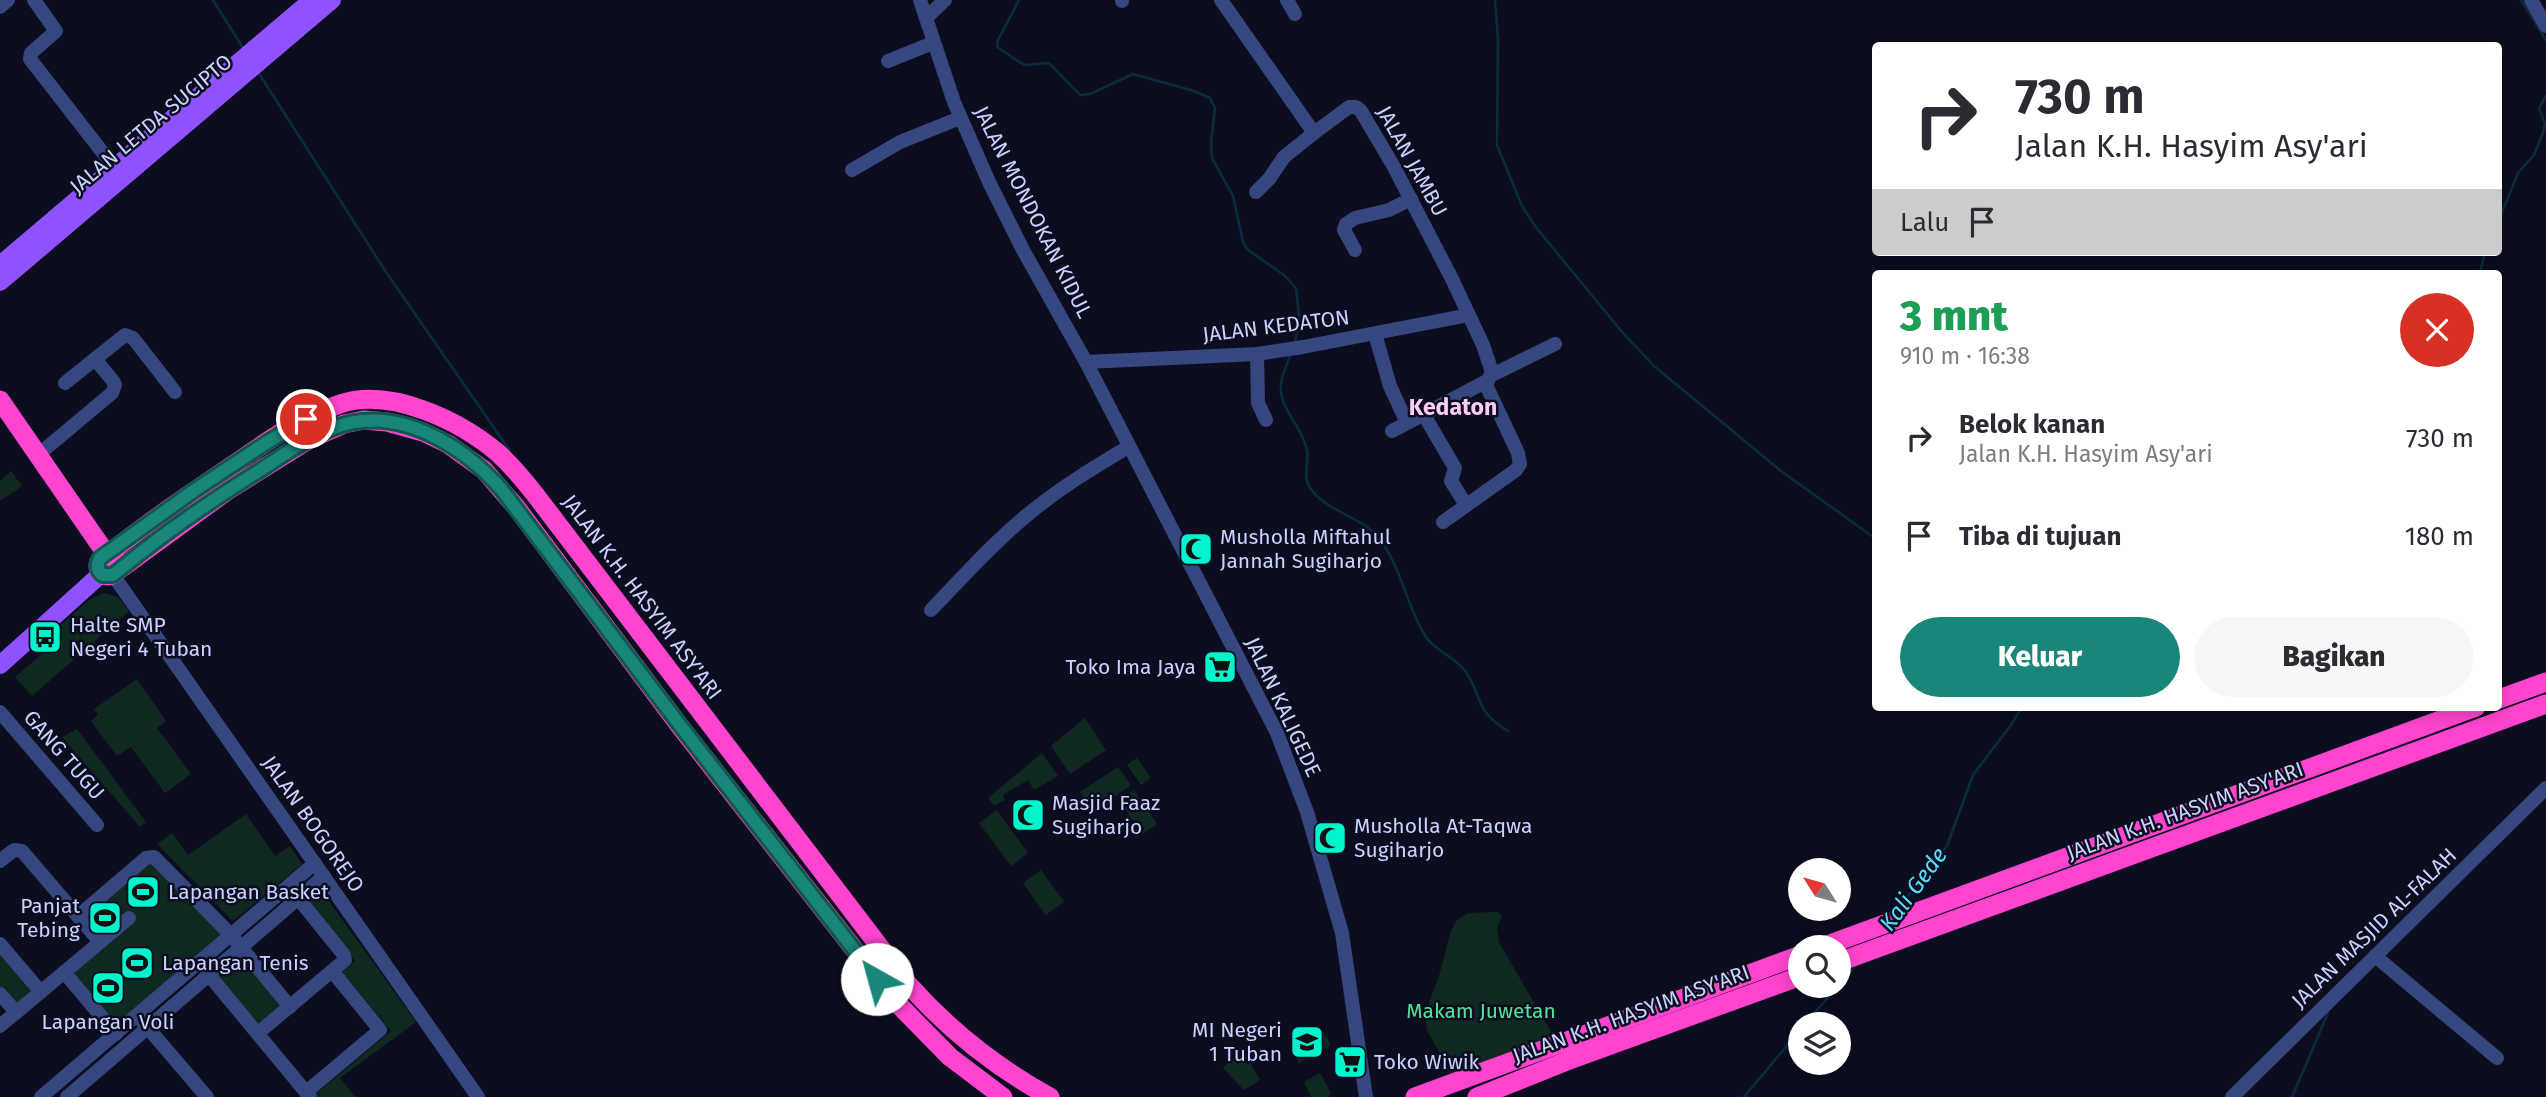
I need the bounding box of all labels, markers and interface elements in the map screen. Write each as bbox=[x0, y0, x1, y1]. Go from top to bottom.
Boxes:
street label: JALAN LETDA SUCIPTO bbox=[65, 48, 237, 200]
text: 730 m bbox=[2015, 67, 2145, 126]
icon: right bbox=[1900, 70, 1991, 161]
street label: JALAN JAMBU bbox=[1371, 101, 1453, 221]
street label: JALAN MONDOKAN KIDUL bbox=[968, 102, 1098, 323]
text: Jalan K.H. Hasyim Asy'ari bbox=[2015, 127, 2368, 165]
icon: arrive bbox=[1963, 203, 2001, 241]
text: Lalu bbox=[1900, 207, 1949, 238]
text: 3 mnt bbox=[1900, 291, 2008, 341]
button: close bbox=[2400, 293, 2474, 367]
street label: JALAN KEDATON bbox=[1201, 304, 1351, 348]
text: 910 m · 16:38 bbox=[1900, 342, 2030, 370]
pin bbox=[276, 389, 336, 449]
district label: Kedaton bbox=[1409, 393, 1497, 421]
icon: arrive bbox=[287, 400, 325, 438]
text: Belok kanan bbox=[1959, 409, 2105, 440]
icon: right bbox=[1900, 419, 1938, 457]
text: 730 m bbox=[2406, 423, 2474, 454]
text: Jalan K.H. Hasyim Asy'ari bbox=[1959, 440, 2213, 468]
street label: JALAN K.H. HASYIM ASY'ARI bbox=[556, 489, 728, 705]
icon: arrive bbox=[1900, 517, 1938, 555]
text: Tiba di tujuan bbox=[1959, 521, 2121, 552]
text: 180 m bbox=[2405, 521, 2474, 552]
place label: Musholla Miftahul Jannah Sugiharjo bbox=[1220, 524, 1391, 574]
mosque icon: Musholla Miftahul Jannah Sugiharjo bbox=[1177, 530, 1215, 568]
place label: Halte SMP Negeri 4 Tuban bbox=[70, 612, 212, 662]
button: Keluar bbox=[1900, 617, 2180, 697]
button: Bagikan bbox=[2194, 617, 2474, 697]
bus stop icon: Halte SMP Negeri 4 Tuban bbox=[26, 618, 64, 656]
street label: JALAN KALIGEDE bbox=[1239, 633, 1327, 781]
supermarket icon: Toko Ima Jaya bbox=[1201, 648, 1239, 686]
place label: Toko Ima Jaya bbox=[1066, 654, 1196, 680]
street label: GANG TUGU bbox=[18, 705, 110, 805]
street label: JALAN BOGOREJO bbox=[256, 751, 370, 897]
street label: JALAN K.H. HASYIM ASY'ARI bbox=[2063, 756, 2307, 866]
place label: Masjid Faaz Sugiharjo bbox=[1052, 790, 1160, 840]
mosque icon: Masjid Faaz Sugiharjo bbox=[1009, 796, 1047, 834]
place label: Musholla At-Taqwa Sugiharjo bbox=[1354, 813, 1532, 863]
mosque icon: Musholla At-Taqwa Sugiharjo bbox=[1311, 819, 1349, 857]
water label: Kali Gede bbox=[1873, 842, 1953, 936]
street label: JALAN MASJID AL-FALAH bbox=[2286, 843, 2462, 1013]
north arrow bbox=[1788, 858, 1852, 920]
map controls bbox=[1788, 858, 1851, 1075]
sports icon: Lapangan Basket bbox=[124, 873, 162, 911]
place label: Lapangan Basket bbox=[168, 879, 329, 905]
place label: Panjat Tebing bbox=[17, 893, 80, 943]
sports icon: Panjat Tebing bbox=[86, 899, 124, 937]
button: search bbox=[1788, 935, 1851, 998]
position arrow bbox=[840, 942, 914, 1016]
sports icon: Lapangan Tenis bbox=[118, 944, 156, 982]
place label: Lapangan Tenis bbox=[162, 950, 309, 976]
street label: JALAN K.H. HASYIM ASY'ARI bbox=[1509, 959, 1753, 1069]
sports icon: Lapangan Voli bbox=[89, 969, 127, 1007]
park label: Makam Juwetan bbox=[1406, 998, 1556, 1024]
place label: Lapangan Voli bbox=[42, 1009, 174, 1035]
button: layers bbox=[1788, 1012, 1851, 1075]
place label: MI Negeri 1 Tuban bbox=[1192, 1017, 1282, 1067]
school or university icon: MI Negeri 1 Tuban bbox=[1288, 1023, 1326, 1061]
supermarket icon: Toko Wiwik bbox=[1331, 1043, 1369, 1081]
place label: Toko Wiwik bbox=[1374, 1049, 1480, 1075]

